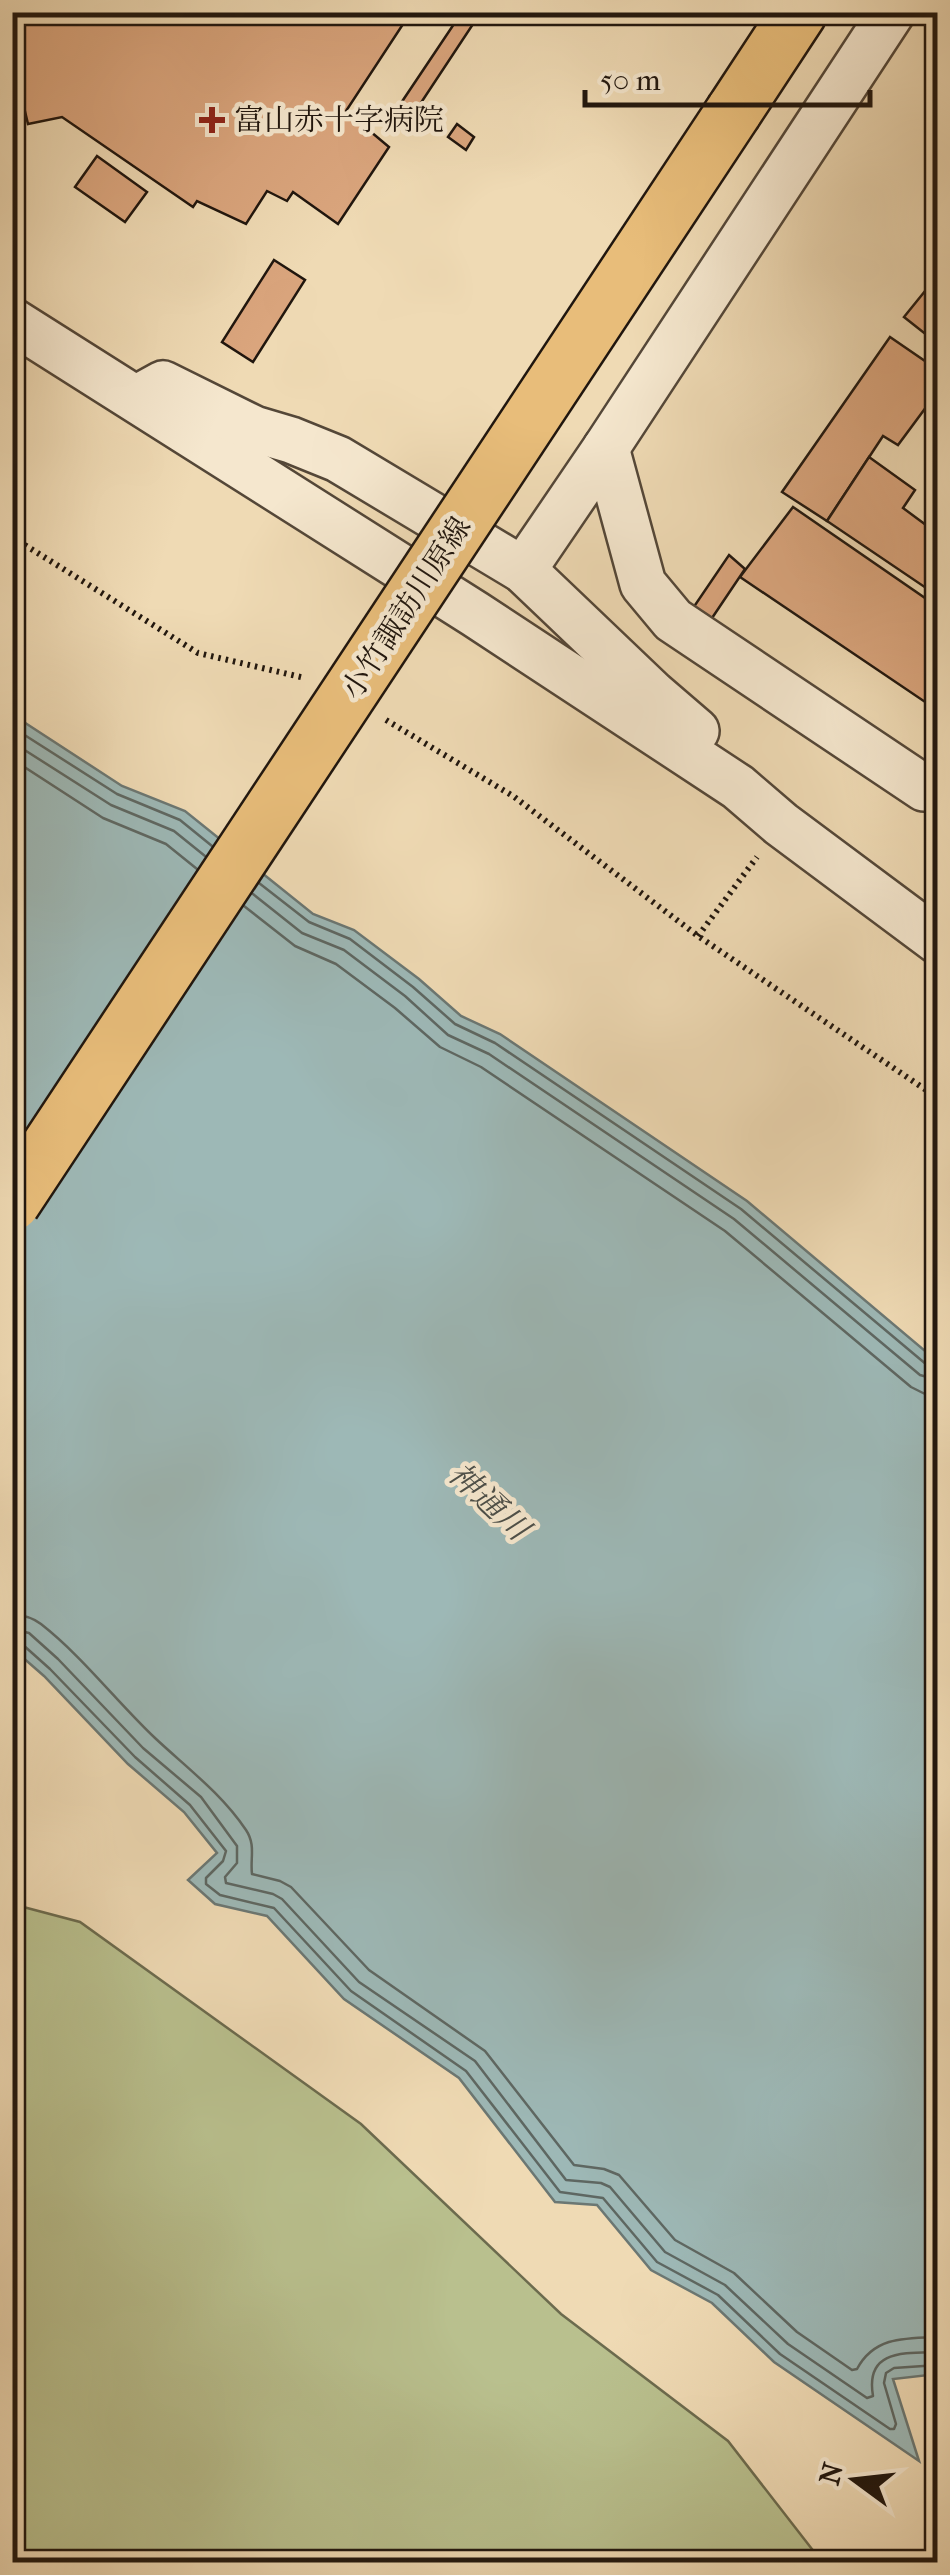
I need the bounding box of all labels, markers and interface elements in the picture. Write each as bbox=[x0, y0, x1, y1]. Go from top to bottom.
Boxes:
scale bar bbox=[585, 45, 870, 107]
text: 50 m bbox=[600, 63, 661, 98]
place label: 富山赤十字病院 bbox=[234, 103, 444, 138]
marker: 富山赤十字病院 bbox=[199, 107, 225, 133]
street label: 小竹諏訪川原線 bbox=[335, 511, 478, 706]
water label: 神通川 bbox=[441, 1455, 539, 1550]
north arrow bbox=[805, 2430, 905, 2530]
text: N bbox=[813, 2458, 850, 2488]

